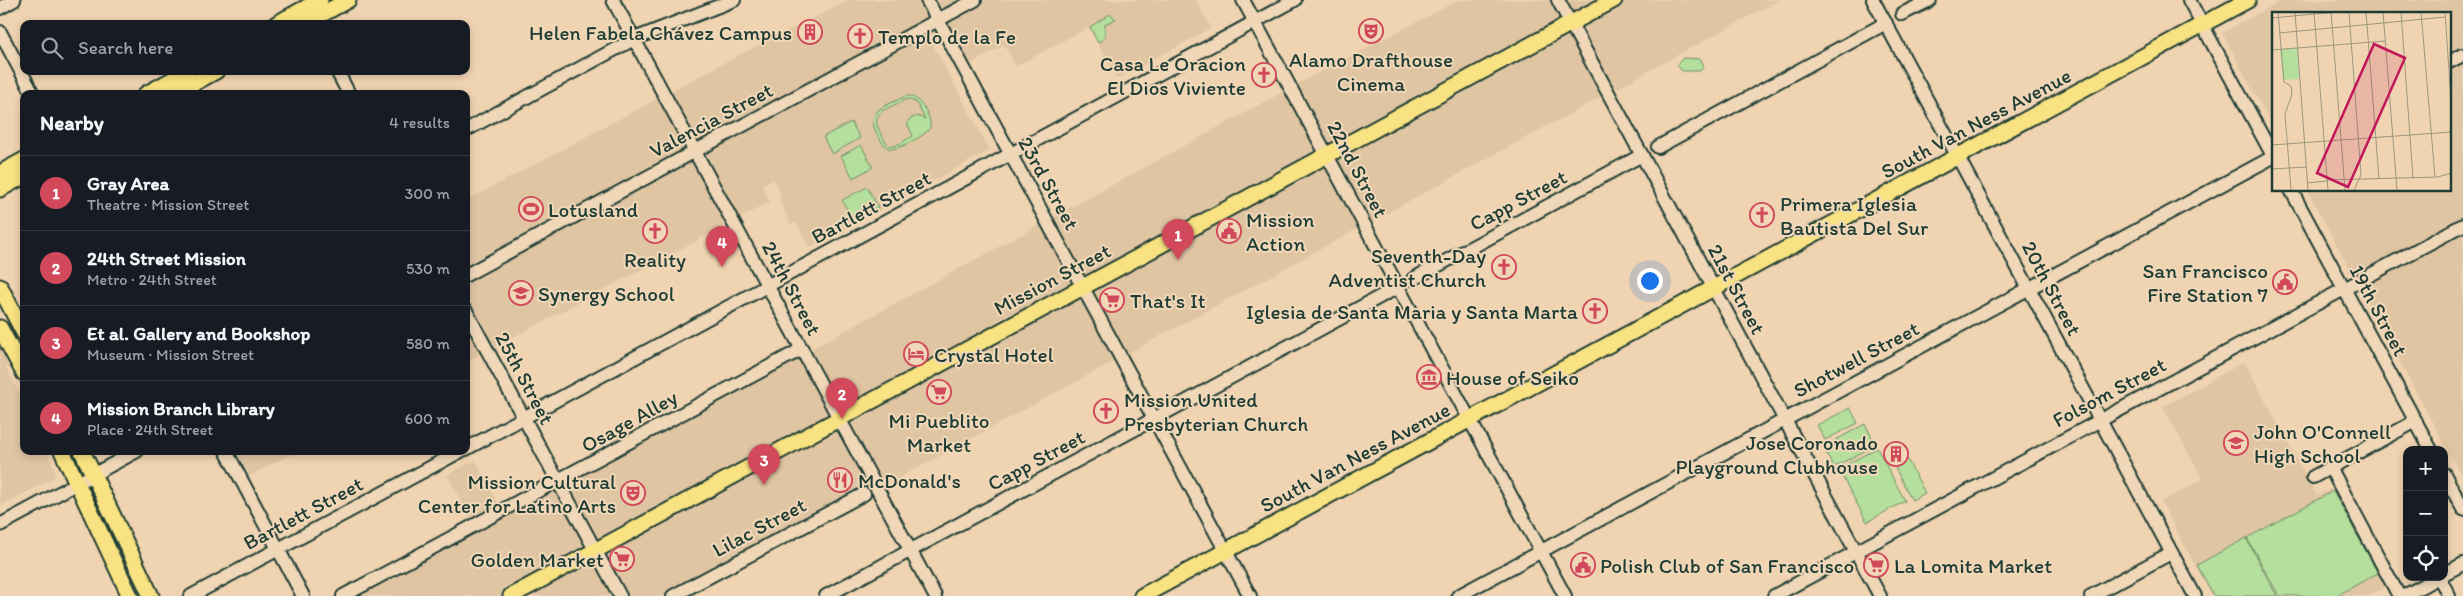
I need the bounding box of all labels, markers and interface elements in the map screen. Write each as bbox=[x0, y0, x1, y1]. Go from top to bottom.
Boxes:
inset map bbox=[2272, 12, 2450, 191]
theatre icon: Alamo Drafthouse Cinema bbox=[1358, 18, 1384, 44]
building icon: Helen Fabela Chávez Campus bbox=[797, 19, 823, 45]
search box bbox=[20, 20, 470, 75]
place label: Helen Fabela Chávez Campus bbox=[529, 20, 792, 45]
church icon: Templo de la Fe bbox=[847, 23, 873, 49]
place label: Templo de la Fe bbox=[878, 24, 1016, 49]
icon: search bbox=[38, 34, 66, 62]
text: Search here bbox=[78, 36, 173, 59]
place label: Alamo Drafthouse Cinema bbox=[1289, 47, 1453, 96]
place label: Casa Le Oracion El Dios Viviente bbox=[1100, 51, 1246, 100]
church icon: Casa Le Oracion El Dios Viviente bbox=[1251, 62, 1277, 88]
street label: South Van Ness Avenue bbox=[1877, 62, 2075, 184]
street label: Valencia Street bbox=[645, 77, 777, 163]
text: Nearby bbox=[40, 110, 104, 135]
text: 4 results bbox=[389, 113, 450, 132]
street label: 22nd Street bbox=[1322, 116, 1394, 222]
street label: 23rd Street bbox=[1013, 132, 1085, 234]
street label: Capp Street bbox=[1465, 164, 1571, 236]
street label: Bartlett Street bbox=[807, 165, 935, 249]
text: Gray Area bbox=[87, 172, 169, 195]
text: 1 bbox=[52, 184, 60, 203]
text: 300 m bbox=[405, 184, 450, 203]
place label: Primera Iglesia Bautista Del Sur bbox=[1780, 191, 1928, 240]
text: Theatre · Mission Street bbox=[87, 195, 249, 214]
sports icon: Lotusland bbox=[518, 196, 544, 222]
place label: Lotusland bbox=[548, 197, 638, 222]
church icon: Primera Iglesia Bautista Del Sur bbox=[1749, 202, 1775, 228]
place label: Mission Action bbox=[1246, 207, 1315, 256]
church icon: Reality bbox=[642, 218, 668, 244]
public building icon: Mission Action bbox=[1216, 218, 1242, 244]
pin: 1 bbox=[1162, 219, 1194, 260]
pin: 4 bbox=[706, 226, 738, 267]
street label: 24th Street bbox=[757, 237, 827, 339]
street label: 20th Street bbox=[2017, 237, 2087, 340]
street label: Mission Street bbox=[989, 238, 1115, 320]
street label: 21st Street bbox=[1703, 240, 1771, 339]
place label: Seventh-Day Adventist Church bbox=[1329, 243, 1487, 292]
text: 24th Street Mission bbox=[87, 247, 246, 270]
place label: Reality bbox=[624, 247, 686, 272]
church icon: Seventh-Day Adventist Church bbox=[1491, 254, 1517, 280]
place label: San Francisco Fire Station 7 bbox=[2143, 258, 2268, 307]
text: 2 bbox=[52, 259, 60, 278]
text: 530 m bbox=[406, 259, 450, 278]
street label: 19th Street bbox=[2344, 260, 2414, 360]
your location bbox=[1637, 268, 1663, 294]
public building icon: San Francisco Fire Station 7 bbox=[2272, 269, 2298, 295]
text: Metro · 24th Street bbox=[87, 270, 217, 289]
school or university icon: Synergy School bbox=[508, 280, 534, 306]
place label: Synergy School bbox=[538, 281, 675, 306]
supermarket icon: That's It bbox=[1099, 287, 1125, 313]
place label: That's It bbox=[1130, 288, 1206, 313]
church icon: Iglesia de Santa Maria y Santa Marta bbox=[1582, 298, 1608, 324]
place label: Iglesia de Santa Maria y Santa Marta bbox=[1246, 299, 1578, 324]
street label: Shotwell Street bbox=[1789, 315, 1923, 403]
text: Et al. Gallery and Bookshop bbox=[87, 322, 310, 345]
street label: 25th Street bbox=[490, 327, 560, 429]
text: 3 bbox=[52, 334, 60, 353]
text: 580 m bbox=[406, 334, 450, 353]
hotel icon: Crystal Hotel bbox=[903, 341, 929, 367]
place label: Crystal Hotel bbox=[934, 342, 1054, 367]
text: Museum · Mission Street bbox=[87, 345, 254, 364]
street label: Folsom Street bbox=[2048, 352, 2170, 432]
museum icon: House of Seiko bbox=[1416, 364, 1442, 390]
place label: House of Seiko bbox=[1446, 365, 1579, 390]
pin: 2 bbox=[826, 378, 858, 419]
supermarket icon: Mi Pueblito Market bbox=[926, 379, 952, 405]
street label: Osage Alley bbox=[577, 384, 682, 458]
place label: Mission United Presbyterian Church bbox=[1124, 387, 1308, 436]
street label: South Van Ness Avenue bbox=[1256, 396, 1454, 518]
text: Mission Branch Library bbox=[87, 397, 275, 420]
church icon: Mission United Presbyterian Church bbox=[1093, 398, 1119, 424]
place label: Mi Pueblito Market bbox=[889, 408, 990, 457]
text: 4 bbox=[51, 409, 61, 428]
text: 600 m bbox=[405, 409, 450, 428]
place label: John O'Connell High School bbox=[2254, 419, 2391, 468]
text: Place · 24th Street bbox=[87, 420, 213, 439]
street label: Capp Street bbox=[983, 424, 1089, 496]
place label: Jose Coronado Playground Clubhouse bbox=[1676, 430, 1878, 479]
school or university icon: John O'Connell High School bbox=[2223, 430, 2249, 456]
building icon: Jose Coronado Playground Clubhouse bbox=[1883, 441, 1909, 467]
pin: 3 bbox=[748, 444, 780, 485]
map controls bbox=[2403, 446, 2448, 581]
button: + bbox=[2403, 446, 2448, 491]
restaurant icon: McDonald's bbox=[827, 467, 853, 493]
place label: McDonald's bbox=[858, 468, 961, 493]
place label: Mission Cultural Center for Latino Arts bbox=[418, 469, 616, 518]
street label: Bartlett Street bbox=[239, 471, 367, 555]
theatre icon: Mission Cultural Center for Latino Arts bbox=[620, 480, 646, 506]
button: − bbox=[2403, 491, 2448, 536]
street label: Lilac Street bbox=[708, 492, 810, 562]
button: locate bbox=[2403, 536, 2448, 581]
supermarket icon: Golden Market bbox=[609, 546, 635, 572]
place label: Golden Market bbox=[471, 547, 604, 572]
public building icon: Polish Club of San Francisco bbox=[1570, 552, 1596, 578]
supermarket icon: La Lomita Market bbox=[1863, 552, 1889, 578]
place label: Polish Club of San Francisco bbox=[1600, 553, 1854, 578]
place label: La Lomita Market bbox=[1894, 553, 2052, 578]

